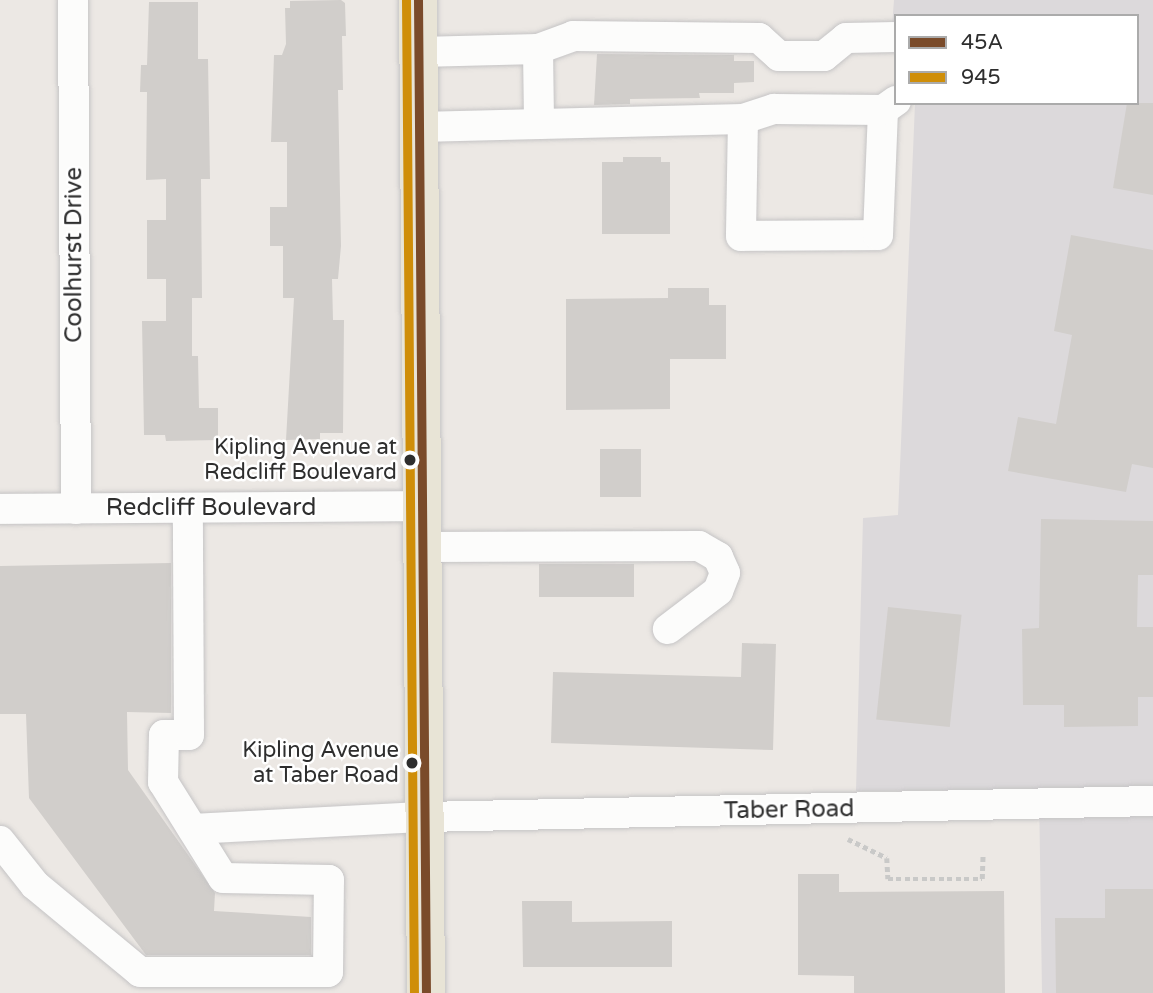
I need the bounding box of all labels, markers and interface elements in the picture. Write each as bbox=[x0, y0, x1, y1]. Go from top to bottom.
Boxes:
legend bbox=[894, 14, 1139, 105]
text: 45A bbox=[961, 30, 1003, 55]
text: 945 bbox=[961, 65, 1001, 90]
street label: Coolhurst Drive bbox=[60, 167, 88, 343]
place label: Kipling Avenue at Redcliff Boulevard bbox=[204, 434, 397, 486]
marker: Kipling Avenue at Redcliff Boulevard bbox=[403, 453, 417, 467]
street label: Redcliff Boulevard bbox=[106, 494, 316, 522]
place label: Kipling Avenue at Taber Road bbox=[242, 737, 399, 788]
marker: Kipling Avenue at Taber Road bbox=[405, 756, 419, 770]
street label: Taber Road bbox=[723, 794, 855, 826]

